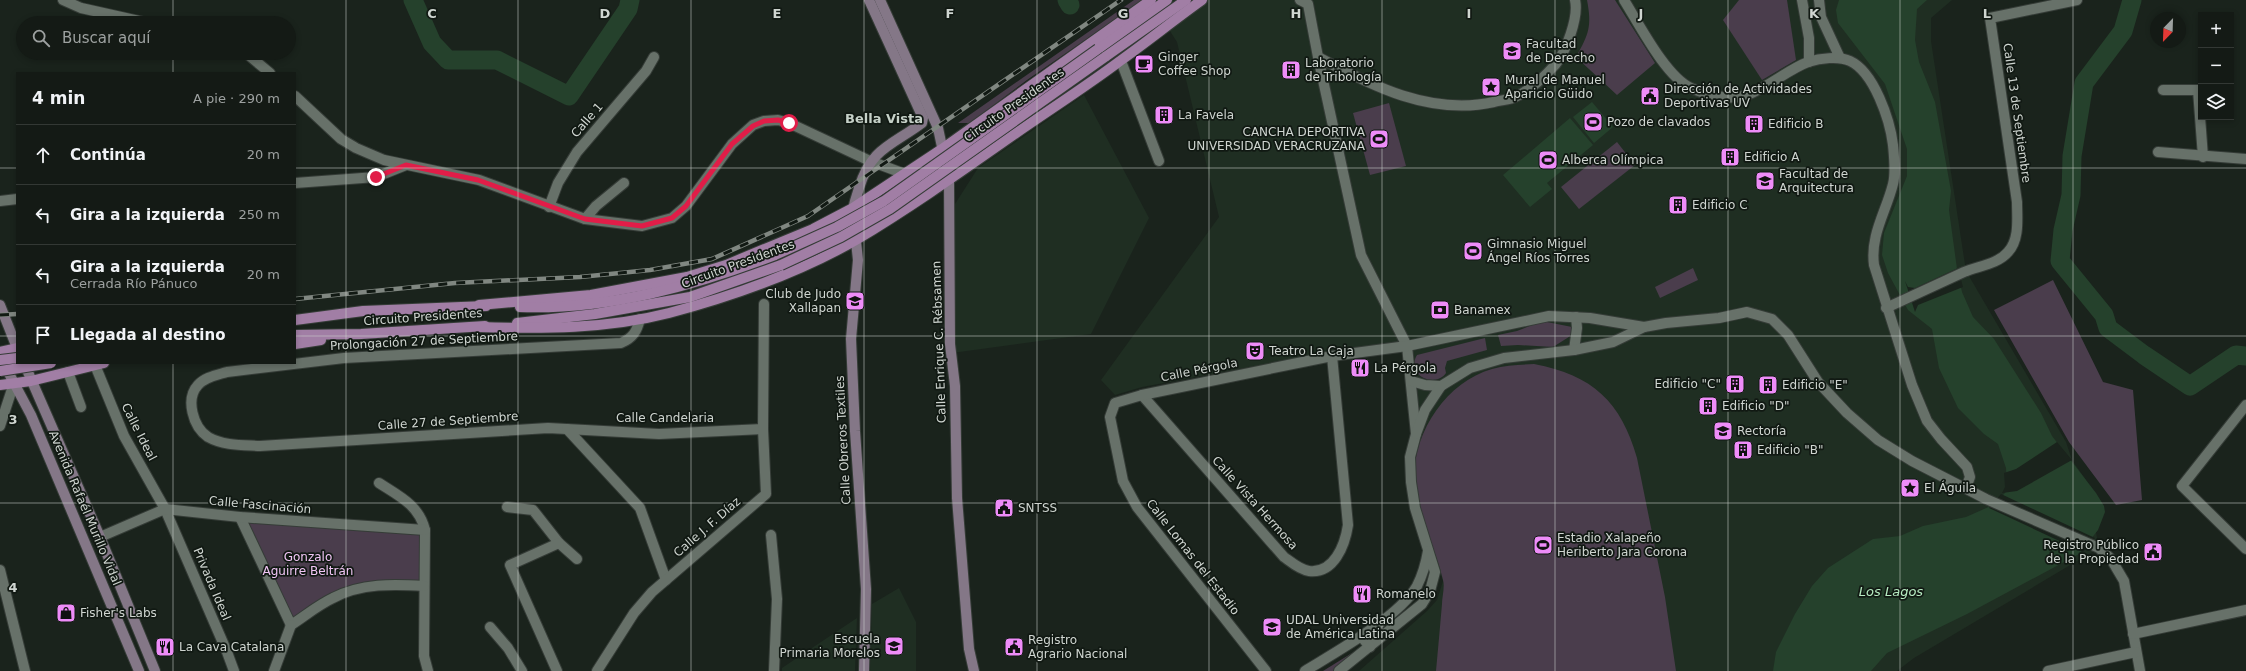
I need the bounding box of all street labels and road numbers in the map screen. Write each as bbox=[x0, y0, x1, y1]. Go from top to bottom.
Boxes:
street label: Calle 13 de Septiembre bbox=[2000, 42, 2034, 184]
street label: Circuito Presidentes bbox=[961, 65, 1067, 145]
street label: Calle 1 bbox=[568, 100, 606, 140]
street label: Circuito Presidentes bbox=[680, 237, 796, 291]
street label: Calle Enrique C. Rébsamen bbox=[929, 261, 949, 423]
street label: Circuito Presidentes bbox=[363, 306, 483, 328]
street label: Prolongación 27 de Septiembre bbox=[330, 329, 518, 353]
street label: Calle Pérgola bbox=[1159, 356, 1239, 384]
street label: Calle Obreros Textiles bbox=[833, 375, 853, 505]
street label: Calle Ideal bbox=[119, 401, 159, 463]
street label: Calle 27 de Septiembre bbox=[377, 409, 519, 433]
street label: Calle Candelaria bbox=[616, 411, 714, 425]
street label: Avenida Rafaél Murillo Vidal bbox=[46, 428, 124, 588]
street label: Calle Vista Hermosa bbox=[1209, 453, 1301, 553]
street label: Calle Fascinación bbox=[208, 494, 312, 516]
street label: Calle J. F. Díaz bbox=[671, 494, 743, 560]
street label: Calle Lomas del Estadio bbox=[1144, 496, 1242, 618]
street label: Privada Ideal bbox=[190, 545, 234, 623]

